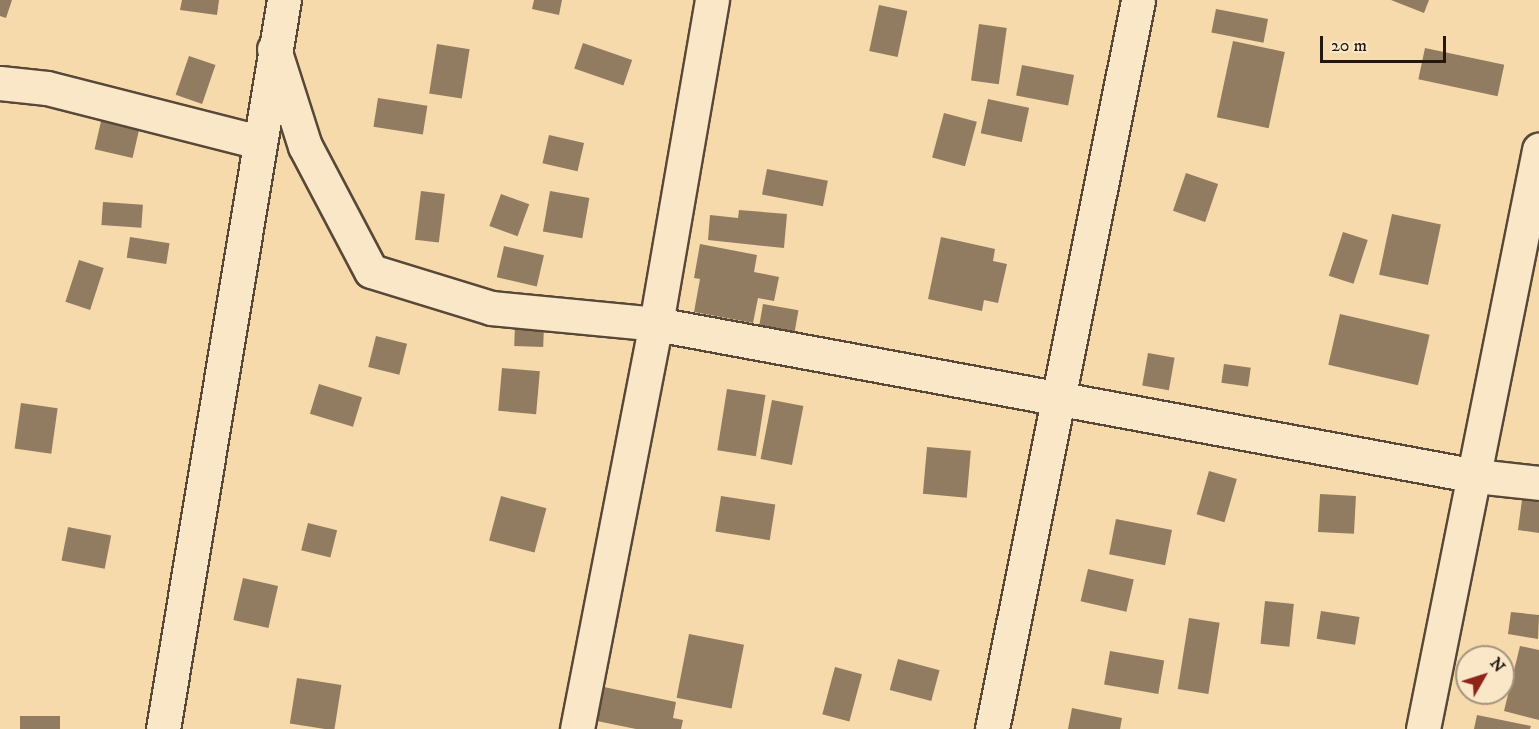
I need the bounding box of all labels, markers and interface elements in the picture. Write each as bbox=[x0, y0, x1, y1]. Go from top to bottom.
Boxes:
scale bar bbox=[1323, 24, 1449, 62]
text: 20 m bbox=[1331, 35, 1367, 57]
north arrow bbox=[1455, 645, 1515, 705]
text: N bbox=[1486, 654, 1509, 676]

